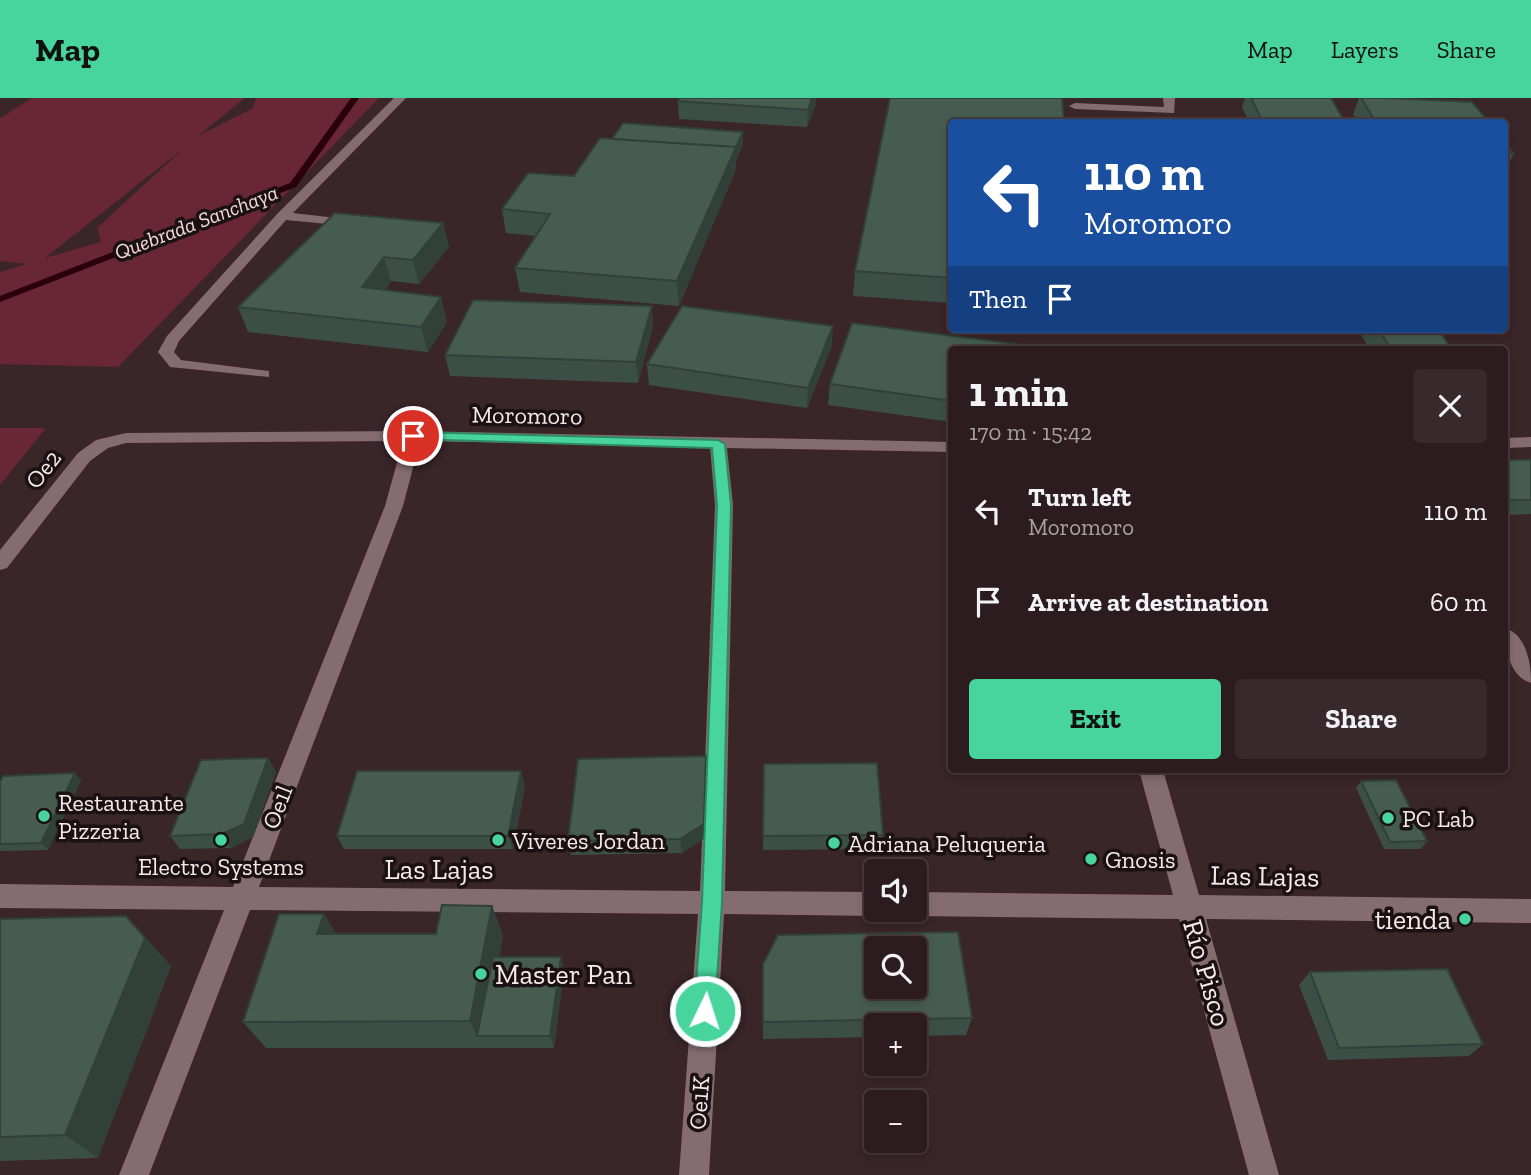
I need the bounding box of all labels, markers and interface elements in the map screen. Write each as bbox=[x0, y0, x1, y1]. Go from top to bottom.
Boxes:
text: Map bbox=[35, 30, 100, 69]
text: Map bbox=[1247, 35, 1293, 64]
text: Layers bbox=[1331, 35, 1399, 64]
text: Share bbox=[1437, 35, 1496, 64]
text: 110 m bbox=[1084, 144, 1204, 203]
icon: left bbox=[969, 147, 1060, 238]
water label: Quebrada Sanchaya bbox=[111, 179, 281, 265]
text: Moromoro bbox=[1084, 204, 1232, 242]
icon: arrive bbox=[1041, 280, 1079, 318]
text: Then bbox=[969, 283, 1027, 315]
text: 1 min bbox=[969, 366, 1068, 417]
button: close bbox=[1413, 369, 1487, 443]
street label: Moromoro bbox=[471, 400, 583, 430]
pin bbox=[383, 406, 443, 466]
icon: arrive bbox=[394, 417, 432, 455]
text: 170 m · 15:42 bbox=[969, 418, 1092, 446]
street label: Oe2 bbox=[19, 444, 67, 494]
text: Turn left bbox=[1028, 481, 1131, 513]
icon: left bbox=[969, 492, 1007, 530]
text: 110 m bbox=[1424, 495, 1487, 527]
text: Moromoro bbox=[1028, 513, 1134, 541]
icon: arrive bbox=[969, 583, 1007, 621]
text: Arrive at destination bbox=[1028, 586, 1268, 618]
text: 60 m bbox=[1430, 586, 1487, 618]
button: Exit bbox=[969, 679, 1221, 759]
button: Share bbox=[1235, 679, 1487, 759]
street label: Oe1l bbox=[256, 781, 298, 833]
place label: Restaurante Pizzeria bbox=[58, 788, 184, 845]
place label: PC Lab bbox=[1402, 804, 1474, 833]
marker: Restaurante Pizzeria bbox=[36, 808, 52, 824]
marker: PC Lab bbox=[1380, 810, 1396, 826]
place label: Viveres Jordan bbox=[511, 826, 665, 855]
place label: Adriana Peluqueria bbox=[848, 829, 1046, 858]
marker: Electro Systems bbox=[213, 832, 229, 848]
marker: Viveres Jordan bbox=[490, 832, 506, 848]
marker: Adriana Peluqueria bbox=[826, 835, 842, 851]
place label: Gnosis bbox=[1105, 845, 1175, 874]
marker: Gnosis bbox=[1083, 851, 1099, 867]
place label: Electro Systems bbox=[138, 852, 304, 881]
street label: Las Lajas bbox=[384, 853, 494, 886]
map controls bbox=[864, 859, 927, 1153]
button: sound bbox=[864, 859, 927, 922]
street label: Las Lajas bbox=[1210, 859, 1320, 893]
place label: tienda bbox=[1375, 903, 1451, 936]
marker: tienda bbox=[1457, 911, 1473, 927]
street label: Río Pisco bbox=[1176, 916, 1238, 1030]
button: search bbox=[864, 936, 927, 999]
place label: Master Pan bbox=[495, 958, 632, 991]
marker: Master Pan bbox=[473, 966, 489, 982]
position arrow bbox=[668, 974, 742, 1048]
button: + bbox=[864, 1013, 927, 1076]
street label: Oe1K bbox=[683, 1075, 715, 1131]
button: − bbox=[864, 1090, 927, 1153]

